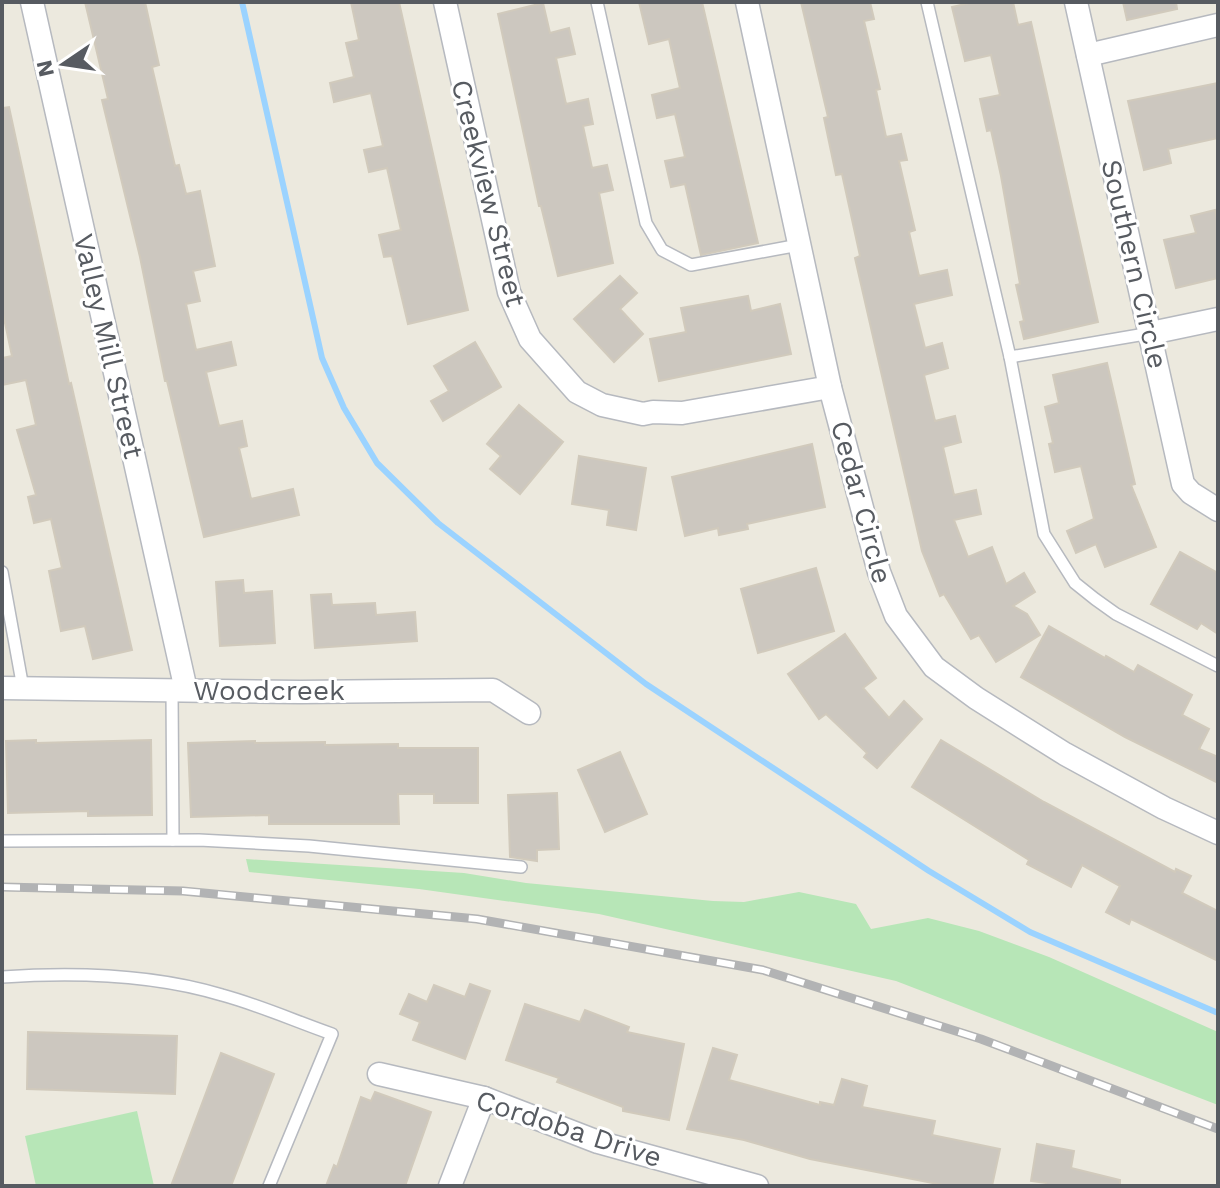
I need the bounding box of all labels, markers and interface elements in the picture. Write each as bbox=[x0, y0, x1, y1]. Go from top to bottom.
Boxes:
north arrow bbox=[24, 24, 104, 104]
text: N bbox=[31, 58, 59, 79]
street label: Creekview Street bbox=[444, 76, 533, 310]
street label: Southern Circle bbox=[1094, 156, 1175, 372]
street label: Valley Mill Street bbox=[67, 231, 150, 462]
street label: Cedar Circle bbox=[824, 417, 899, 587]
street label: Woodcreek bbox=[193, 674, 345, 707]
street label: Cordoba Drive bbox=[472, 1083, 666, 1174]

